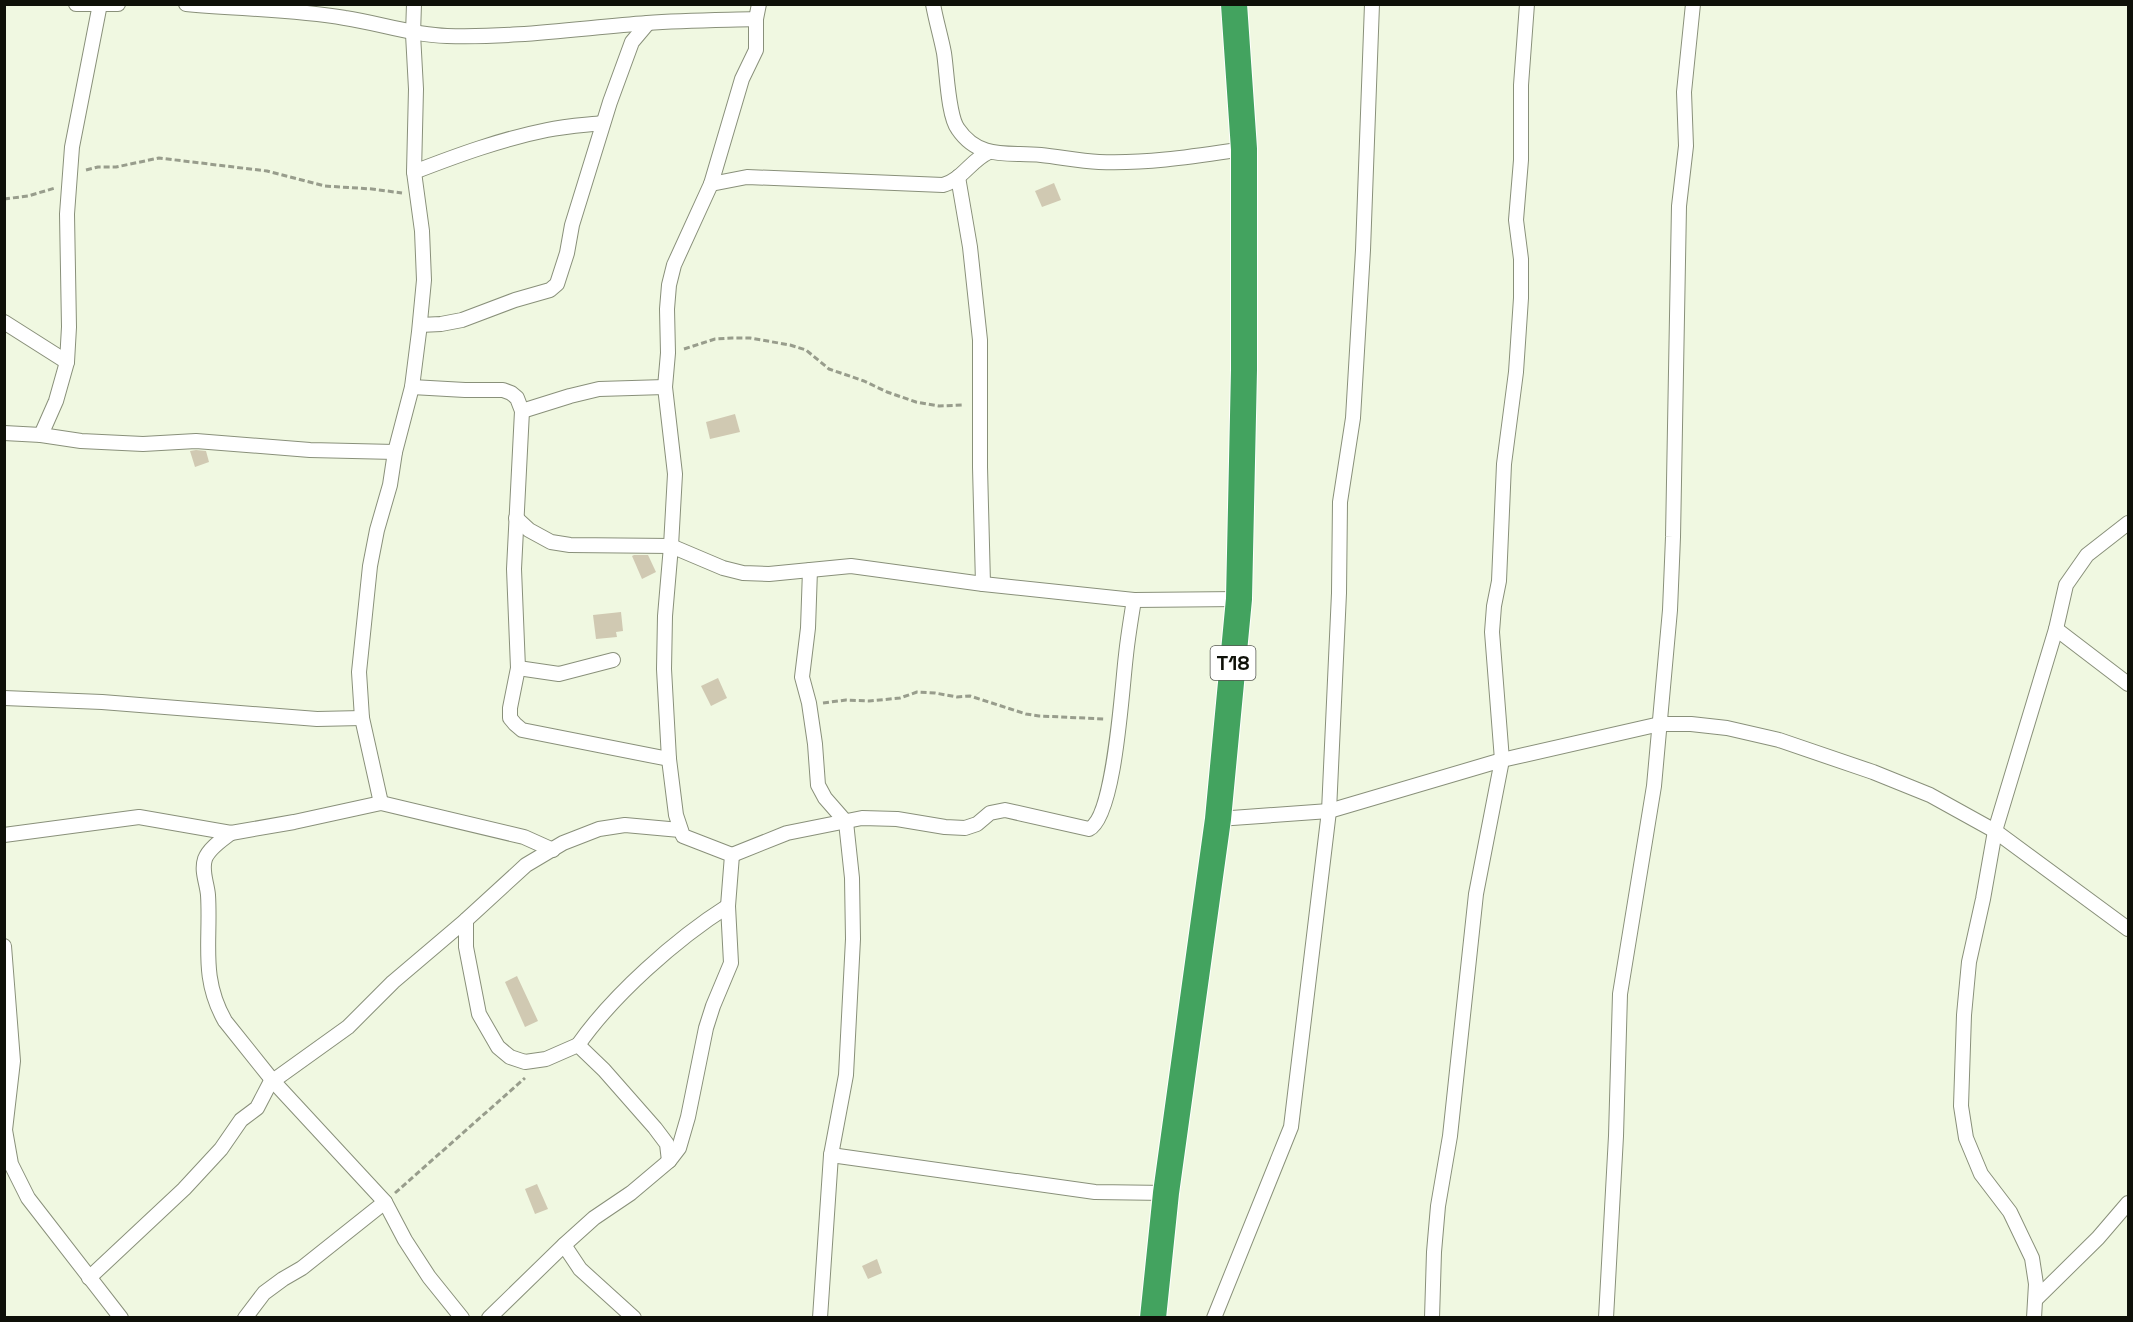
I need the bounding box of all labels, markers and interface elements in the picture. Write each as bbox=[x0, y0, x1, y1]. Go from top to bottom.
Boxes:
road number: T18 bbox=[1210, 646, 1256, 680]

